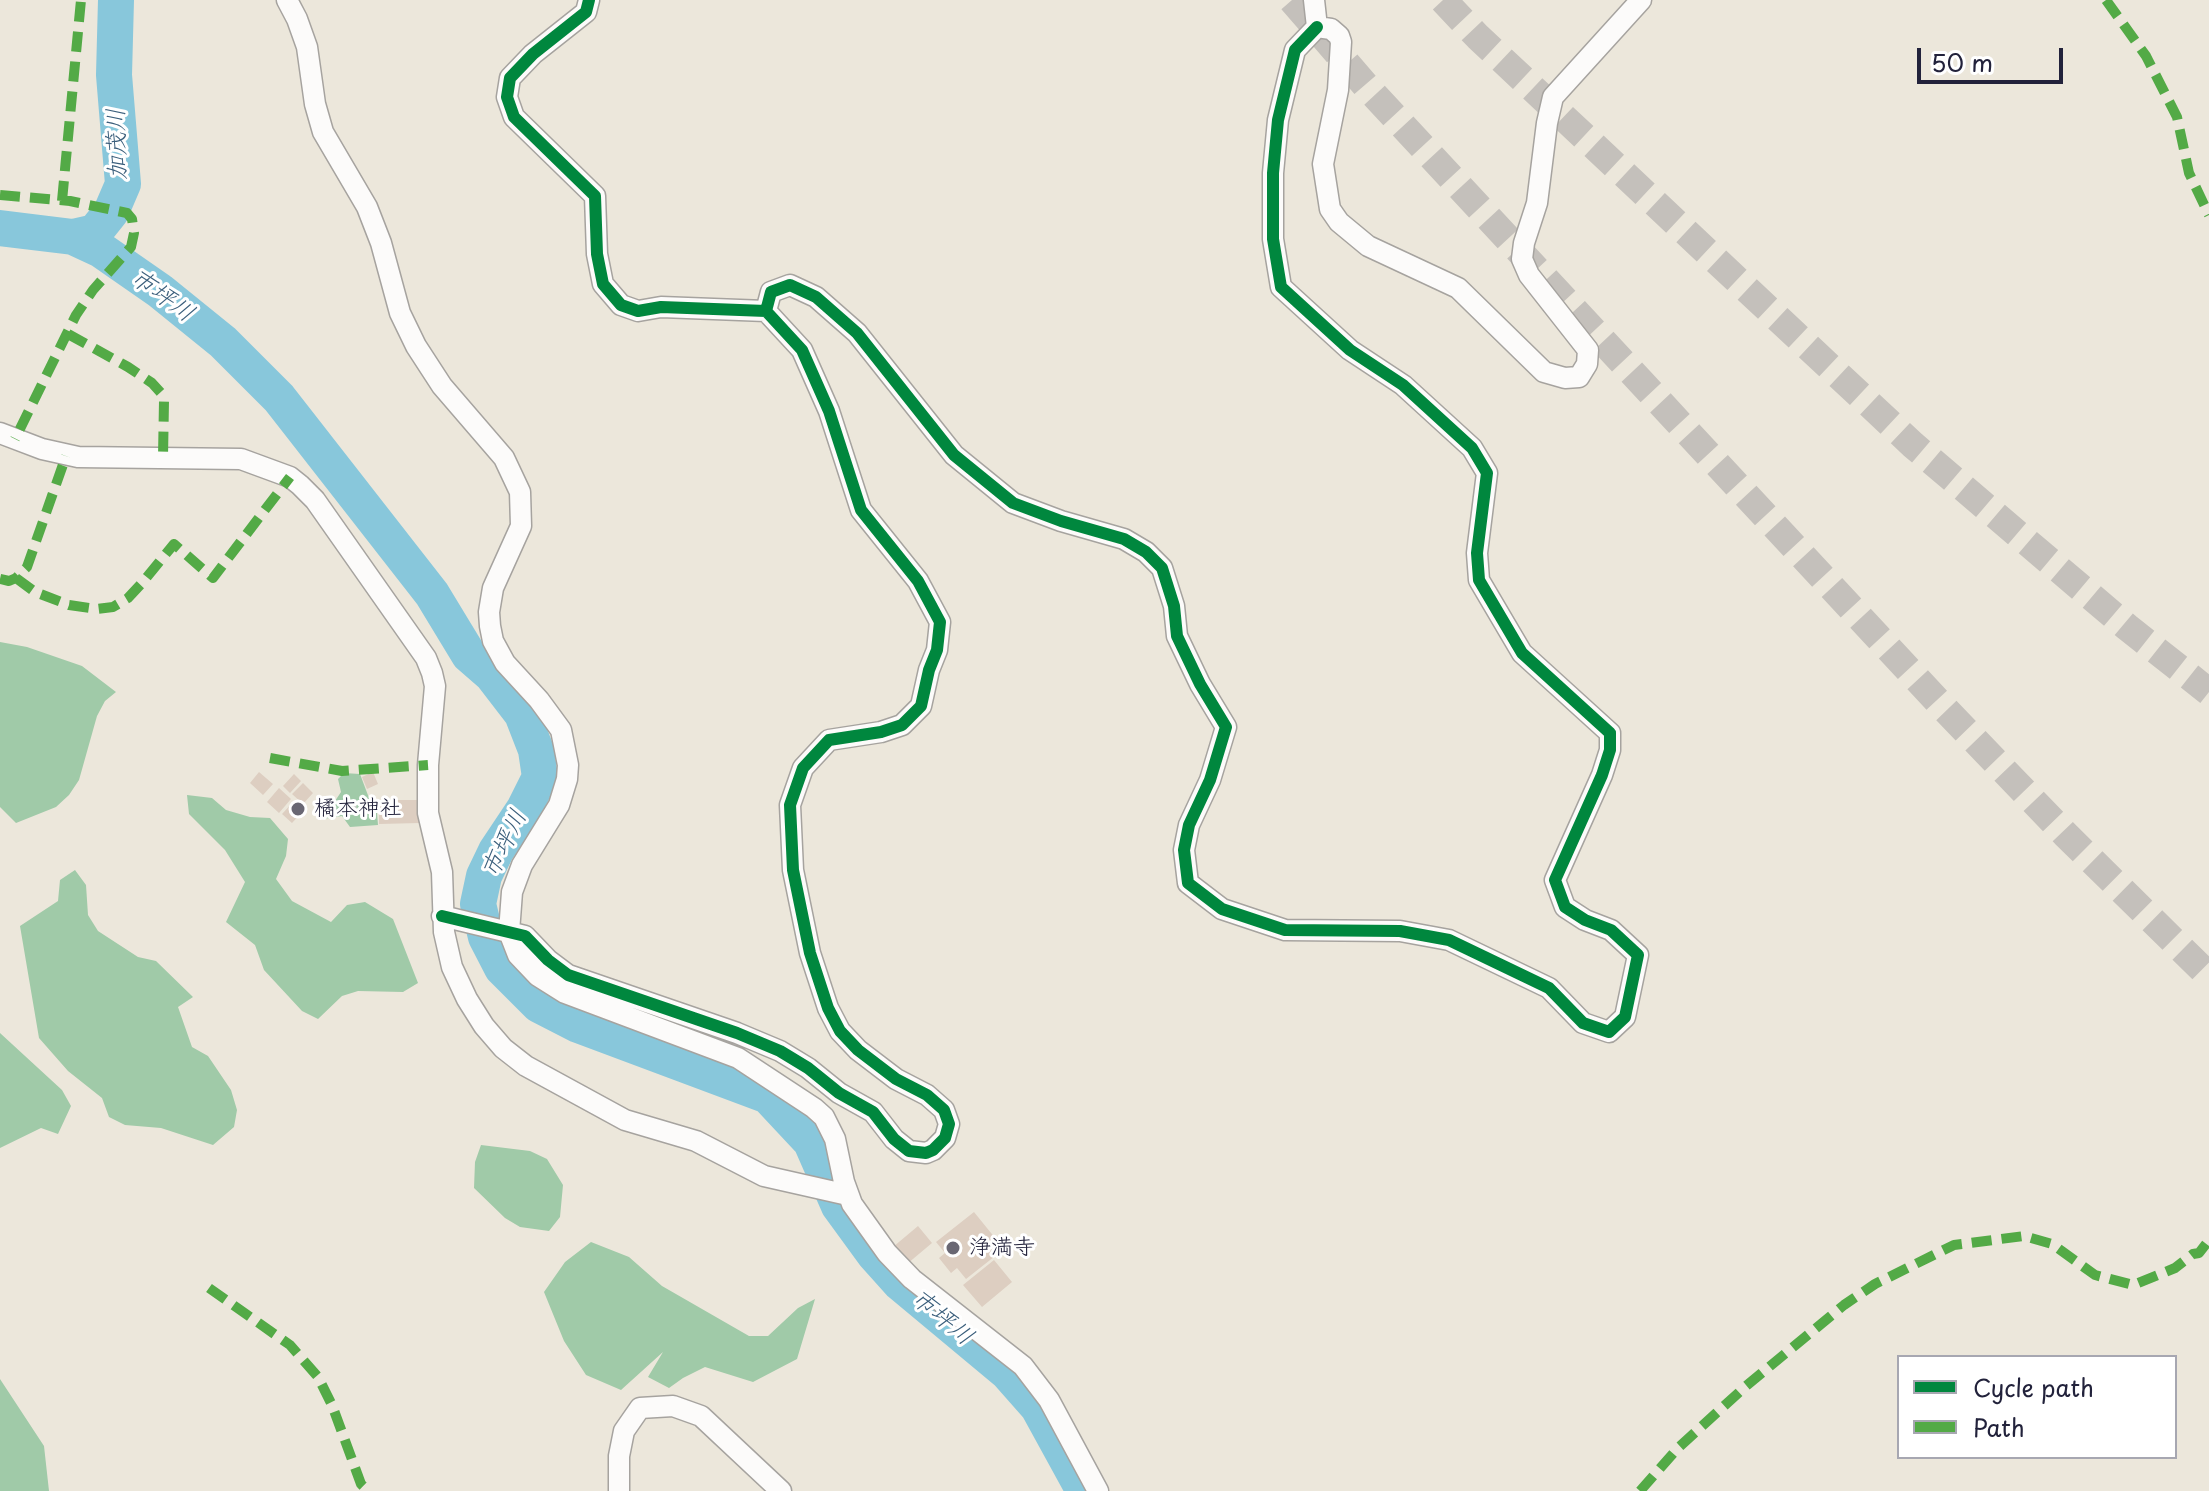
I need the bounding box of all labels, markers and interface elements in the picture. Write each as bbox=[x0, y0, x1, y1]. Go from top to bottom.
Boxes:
scale bar bbox=[1921, 32, 2067, 82]
text: 50 m bbox=[1931, 44, 1993, 80]
water label: 加茂川 bbox=[102, 108, 134, 180]
water label: 市坪川 bbox=[124, 263, 200, 329]
place label: 橘本神社 bbox=[314, 796, 402, 822]
marker: 橘本神社 bbox=[289, 800, 307, 818]
water label: 市坪川 bbox=[476, 805, 534, 883]
place label: 浄満寺 bbox=[969, 1235, 1035, 1261]
marker: 浄満寺 bbox=[944, 1239, 962, 1257]
water label: 市坪川 bbox=[905, 1284, 979, 1352]
legend bbox=[1897, 1355, 2177, 1459]
text: Cycle path bbox=[1973, 1369, 2094, 1405]
text: Path bbox=[1973, 1409, 2025, 1445]

